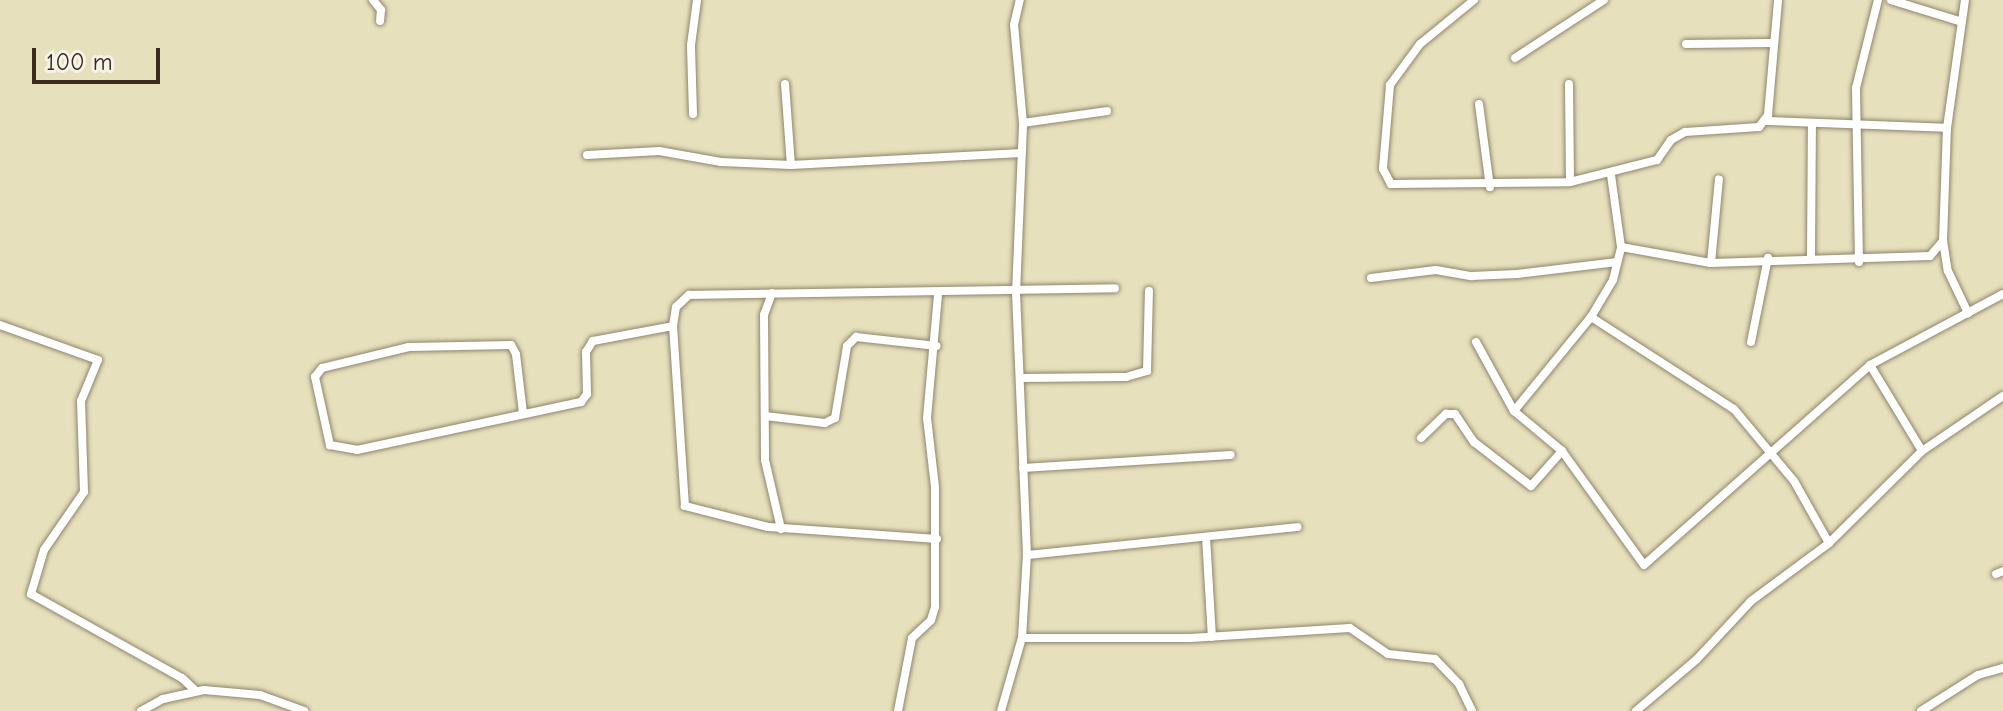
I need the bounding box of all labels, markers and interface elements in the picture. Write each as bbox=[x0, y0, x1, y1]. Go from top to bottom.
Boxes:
scale bar bbox=[36, 32, 164, 82]
text: 100 m bbox=[46, 48, 113, 76]

